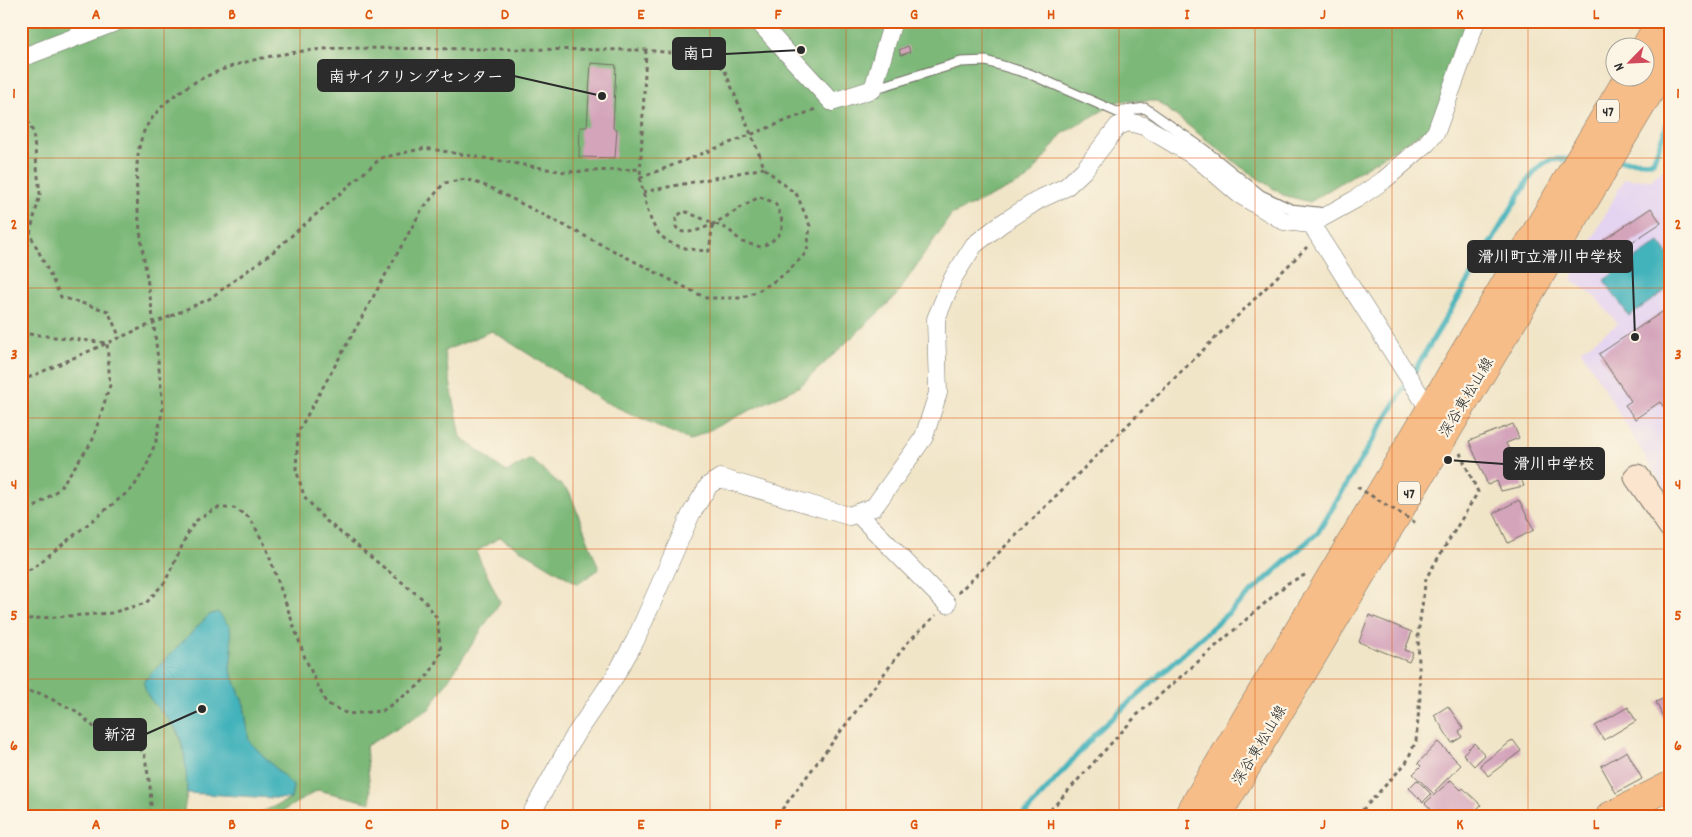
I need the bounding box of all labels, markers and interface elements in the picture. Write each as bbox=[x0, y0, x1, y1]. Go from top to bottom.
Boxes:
text: A bbox=[92, 4, 101, 27]
text: B bbox=[228, 4, 236, 27]
text: C bbox=[365, 4, 373, 27]
text: D bbox=[501, 4, 510, 27]
text: E bbox=[637, 4, 645, 27]
text: F bbox=[774, 4, 782, 27]
text: G bbox=[910, 4, 918, 27]
text: H bbox=[1047, 4, 1055, 27]
text: I bbox=[1185, 4, 1191, 27]
text: J bbox=[1320, 4, 1326, 27]
text: K bbox=[1456, 4, 1464, 27]
text: L bbox=[1593, 4, 1600, 27]
callout: 南口 bbox=[673, 38, 725, 69]
north arrow bbox=[1604, 38, 1654, 88]
text: 南口 bbox=[683, 44, 715, 67]
text: N bbox=[1609, 59, 1630, 74]
callout: 南サイクリングセンター bbox=[318, 60, 514, 91]
text: 南サイクリングセンター bbox=[329, 67, 503, 90]
text: 1 bbox=[12, 83, 16, 106]
text: 1 bbox=[1676, 83, 1680, 106]
road number: 47 bbox=[1597, 100, 1619, 122]
text: 2 bbox=[11, 214, 18, 237]
text: 2 bbox=[1675, 214, 1682, 237]
callout: 滑川町立滑川中学校 bbox=[1468, 241, 1632, 272]
text: 滑川町立滑川中学校 bbox=[1478, 247, 1622, 270]
text: 3 bbox=[10, 344, 18, 367]
text: 3 bbox=[1674, 344, 1682, 367]
street label: 深谷東松山線 bbox=[1435, 354, 1500, 442]
callout: 滑川中学校 bbox=[1504, 448, 1604, 479]
text: 滑川中学校 bbox=[1514, 454, 1594, 477]
text: 4 bbox=[11, 474, 17, 497]
text: 4 bbox=[1675, 474, 1681, 497]
road number: 47 bbox=[1398, 482, 1420, 504]
text: 5 bbox=[10, 605, 18, 628]
text: 5 bbox=[1674, 605, 1682, 628]
street label: 深谷東松山線 bbox=[1228, 702, 1293, 790]
callout: 新沼 bbox=[94, 719, 146, 750]
text: 新沼 bbox=[104, 725, 136, 748]
text: 6 bbox=[10, 735, 18, 758]
text: 6 bbox=[1674, 735, 1682, 758]
text: A bbox=[92, 814, 101, 837]
text: B bbox=[228, 814, 236, 837]
text: C bbox=[365, 814, 373, 837]
text: D bbox=[501, 814, 510, 837]
text: E bbox=[637, 814, 645, 837]
text: F bbox=[774, 814, 782, 837]
text: G bbox=[910, 814, 918, 837]
text: H bbox=[1047, 814, 1055, 837]
text: I bbox=[1185, 814, 1191, 837]
text: J bbox=[1320, 814, 1326, 837]
text: K bbox=[1456, 814, 1464, 837]
text: L bbox=[1593, 814, 1600, 837]

